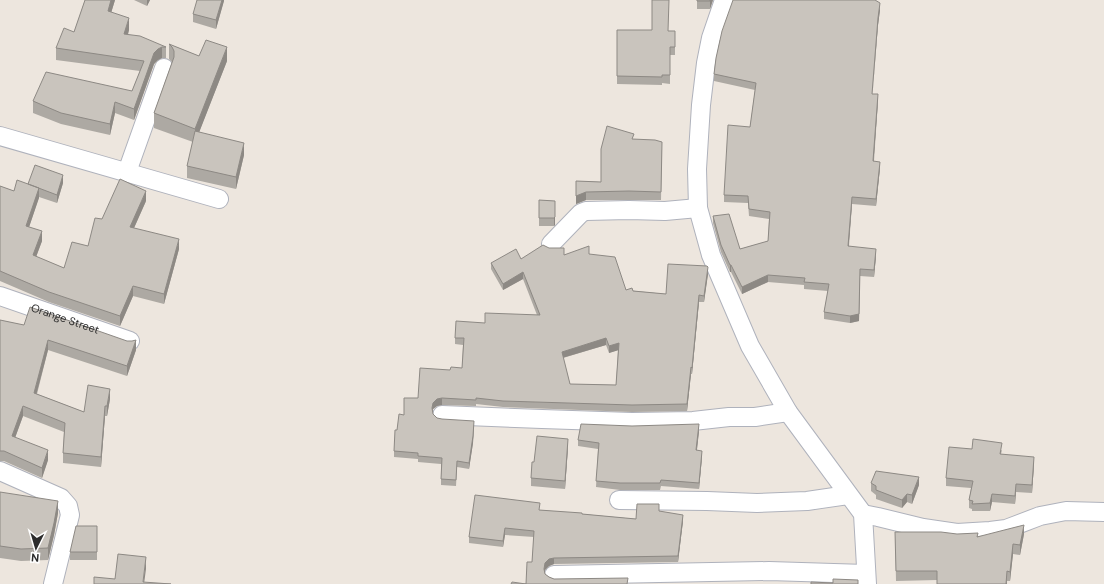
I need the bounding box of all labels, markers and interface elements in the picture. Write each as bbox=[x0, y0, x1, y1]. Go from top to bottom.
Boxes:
street label: Orange Street bbox=[29, 300, 101, 337]
north arrow bbox=[16, 528, 56, 568]
text: N bbox=[31, 551, 40, 565]

